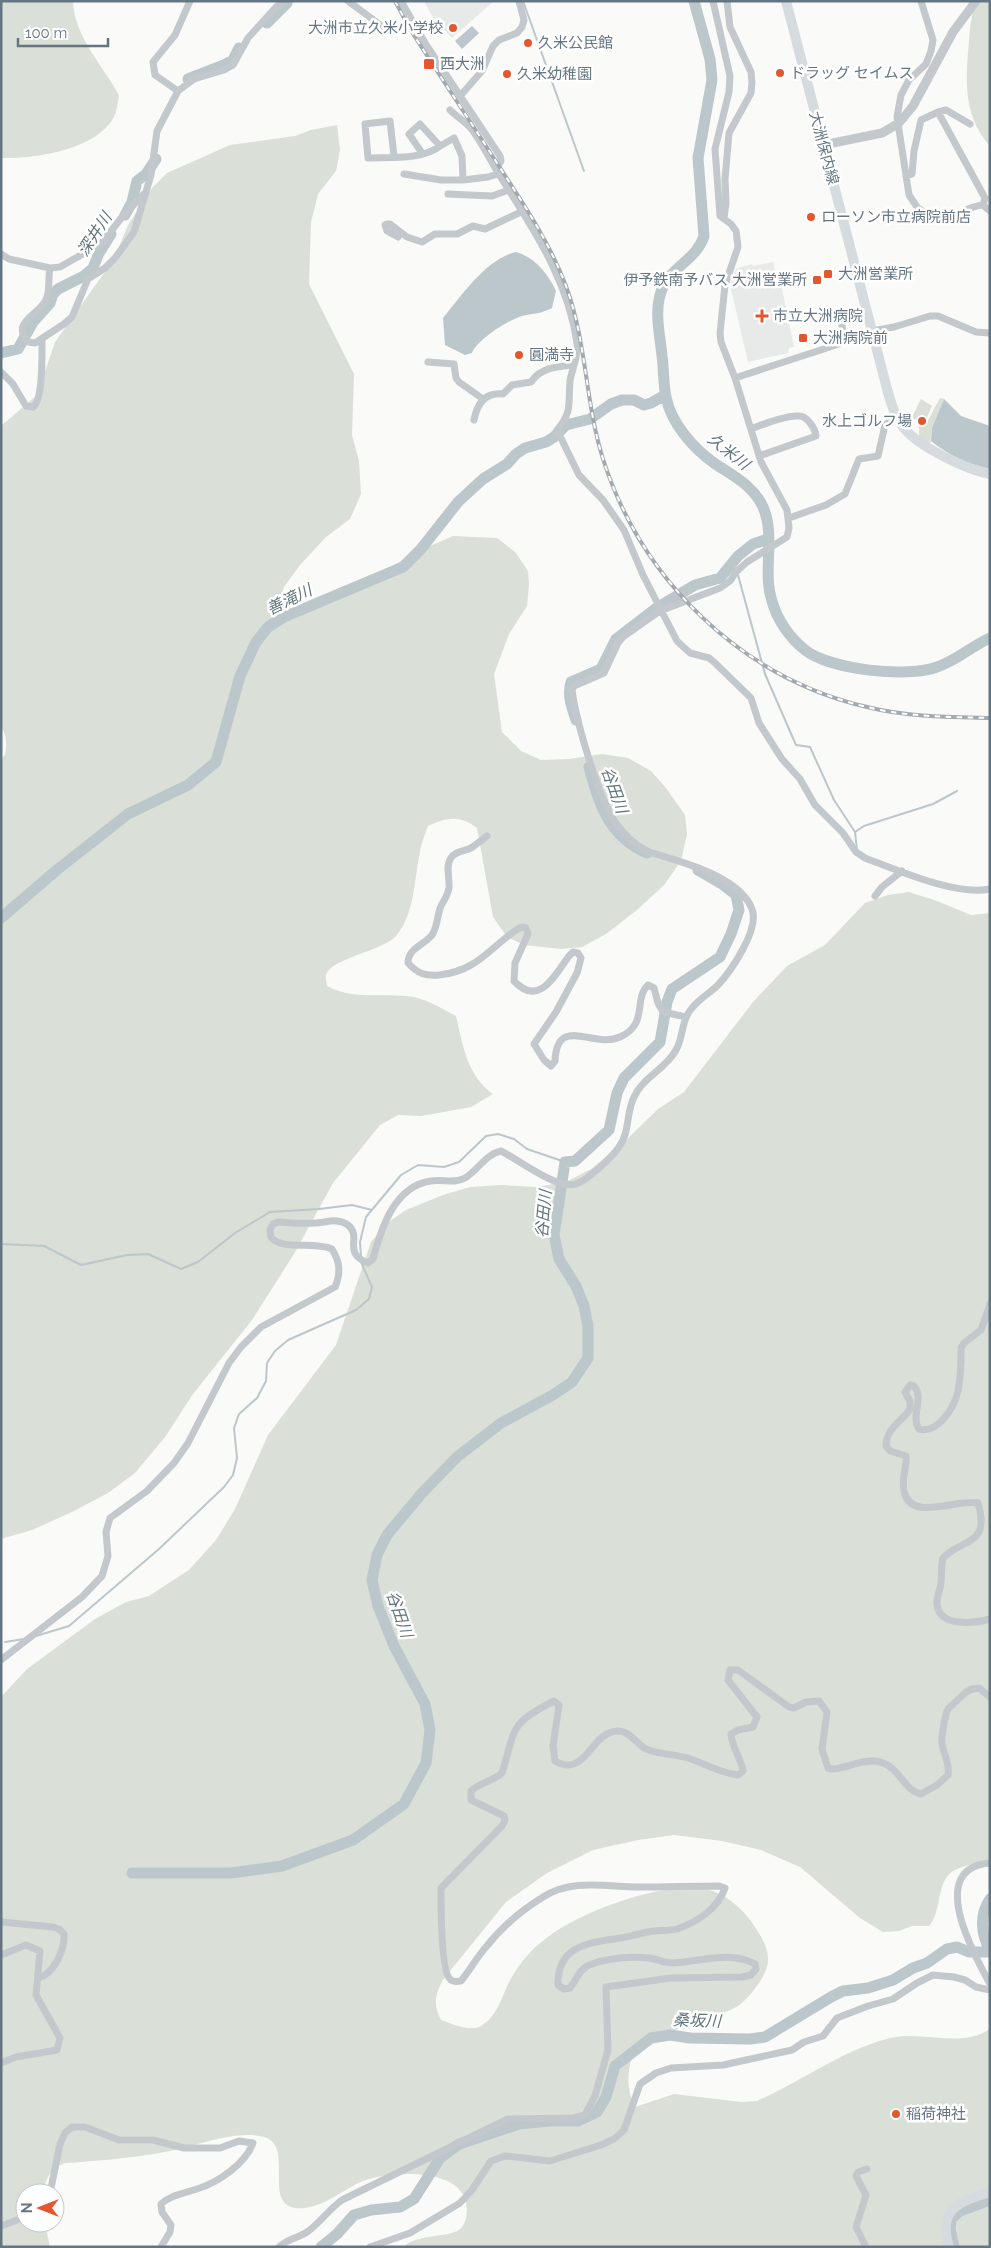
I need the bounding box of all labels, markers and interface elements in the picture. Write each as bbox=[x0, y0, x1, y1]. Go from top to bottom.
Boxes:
scale bar bbox=[18, 15, 108, 47]
place label: 大洲市立久米小学校 bbox=[308, 19, 443, 37]
marker: 大洲市立久米小学校 bbox=[447, 22, 459, 34]
text: 100 m bbox=[25, 24, 67, 42]
place label: 久米公民館 bbox=[538, 34, 613, 52]
marker: 久米公民館 bbox=[522, 37, 534, 49]
place label: 西大洲 bbox=[440, 55, 485, 73]
marker: 西大洲 bbox=[422, 57, 436, 71]
place label: ドラッグ セイムス bbox=[790, 64, 914, 82]
place label: 久米幼稚園 bbox=[517, 65, 592, 83]
marker: ドラッグ セイムス bbox=[774, 67, 786, 79]
marker: 久米幼稚園 bbox=[501, 68, 513, 80]
street label: 大洲保内線 bbox=[806, 109, 842, 187]
water label: 深井川 bbox=[73, 207, 117, 260]
place label: ローソン市立病院前店 bbox=[821, 208, 971, 226]
marker: ローソン市立病院前店 bbox=[805, 211, 817, 223]
place label: 大洲営業所 bbox=[838, 265, 913, 283]
marker: 大洲営業所 bbox=[822, 268, 834, 280]
place label: 伊予鉄南予バス 大洲営業所 bbox=[623, 271, 807, 289]
marker: 伊予鉄南予バス 大洲営業所 bbox=[811, 274, 823, 286]
place label: 市立大洲病院 bbox=[773, 307, 863, 325]
marker: 市立大洲病院 bbox=[755, 309, 769, 323]
place label: 大洲病院前 bbox=[813, 329, 888, 347]
marker: 大洲病院前 bbox=[797, 332, 809, 344]
place label: 圓満寺 bbox=[529, 346, 574, 364]
marker: 圓満寺 bbox=[513, 349, 525, 361]
place label: 水上ゴルフ場 bbox=[822, 412, 912, 430]
marker: 水上ゴルフ場 bbox=[916, 415, 928, 427]
water label: 久米川 bbox=[704, 429, 755, 475]
water label: 善滝川 bbox=[263, 580, 317, 619]
water label: 谷田川 bbox=[597, 764, 632, 818]
water label: 谷田川 bbox=[532, 1187, 555, 1239]
water label: 谷田川 bbox=[383, 1588, 417, 1642]
water label: 桑坂川 bbox=[673, 2010, 723, 2031]
place label: 稲荷神社 bbox=[906, 2105, 966, 2123]
marker: 稲荷神社 bbox=[890, 2108, 902, 2120]
north arrow bbox=[15, 2183, 65, 2233]
text: N bbox=[19, 2203, 35, 2213]

